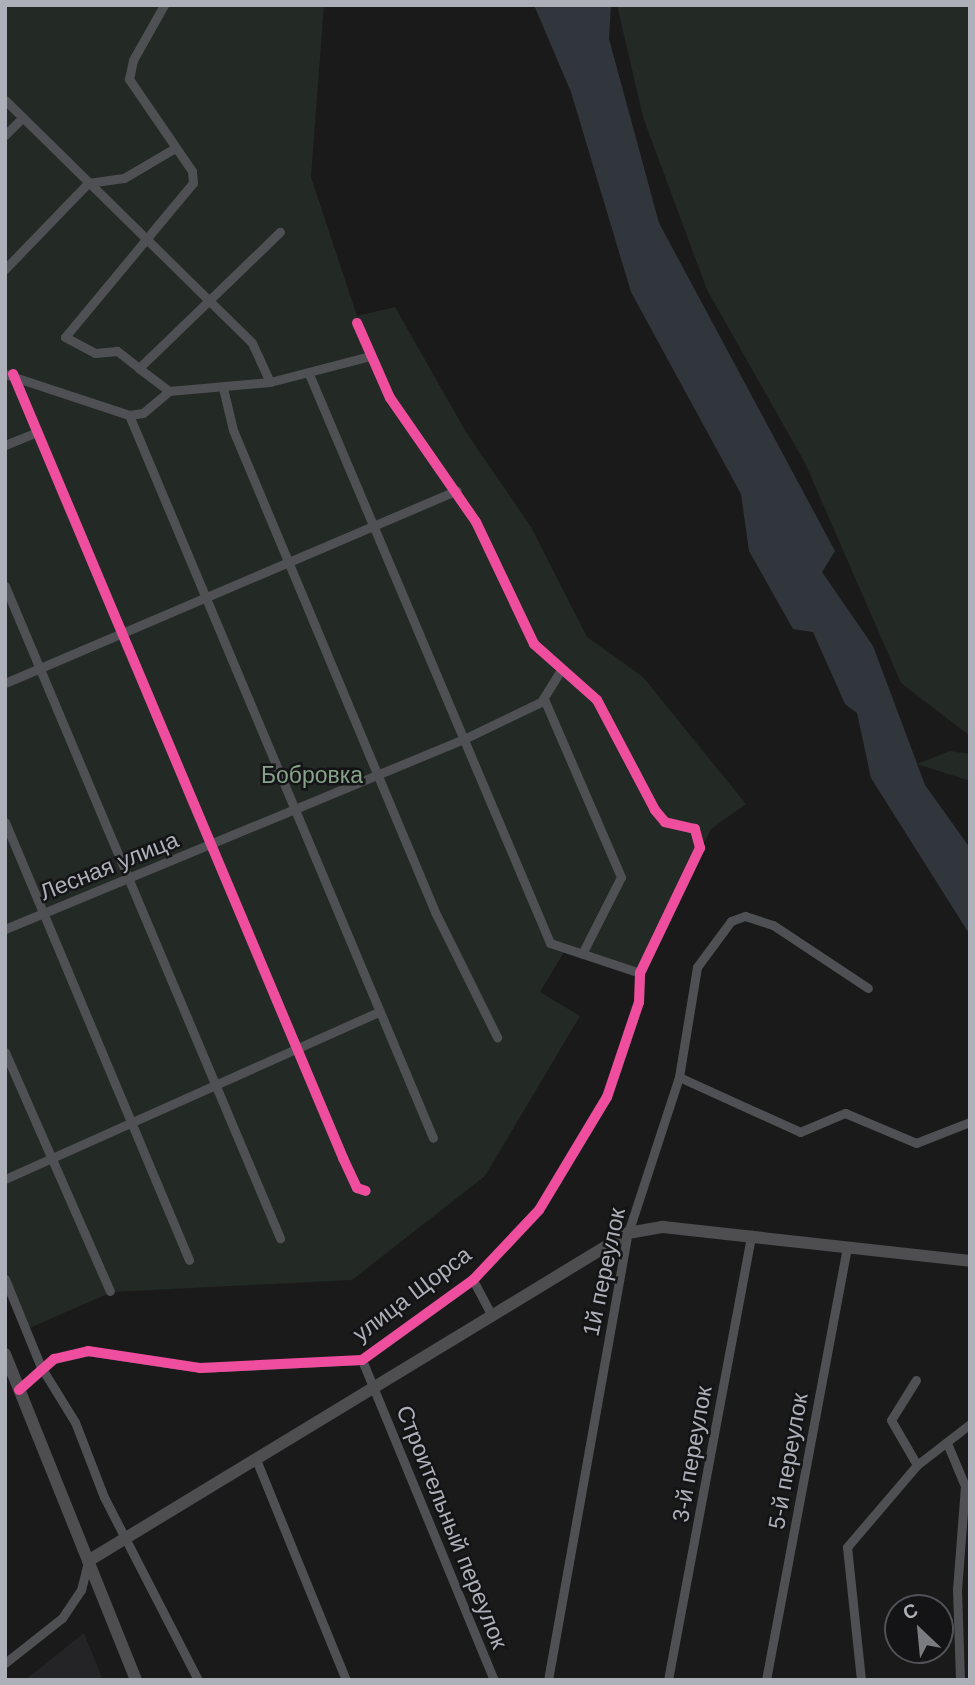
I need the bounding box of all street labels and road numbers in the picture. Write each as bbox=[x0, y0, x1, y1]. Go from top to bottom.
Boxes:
street label: Лесная улица bbox=[36, 826, 182, 906]
street label: 1й переулок bbox=[577, 1205, 631, 1339]
street label: улица Щорса bbox=[347, 1241, 477, 1347]
street label: 3-й переулок bbox=[666, 1384, 718, 1524]
street label: 5-й переулок bbox=[762, 1391, 814, 1531]
street label: Строительный переулок bbox=[391, 1401, 513, 1653]

